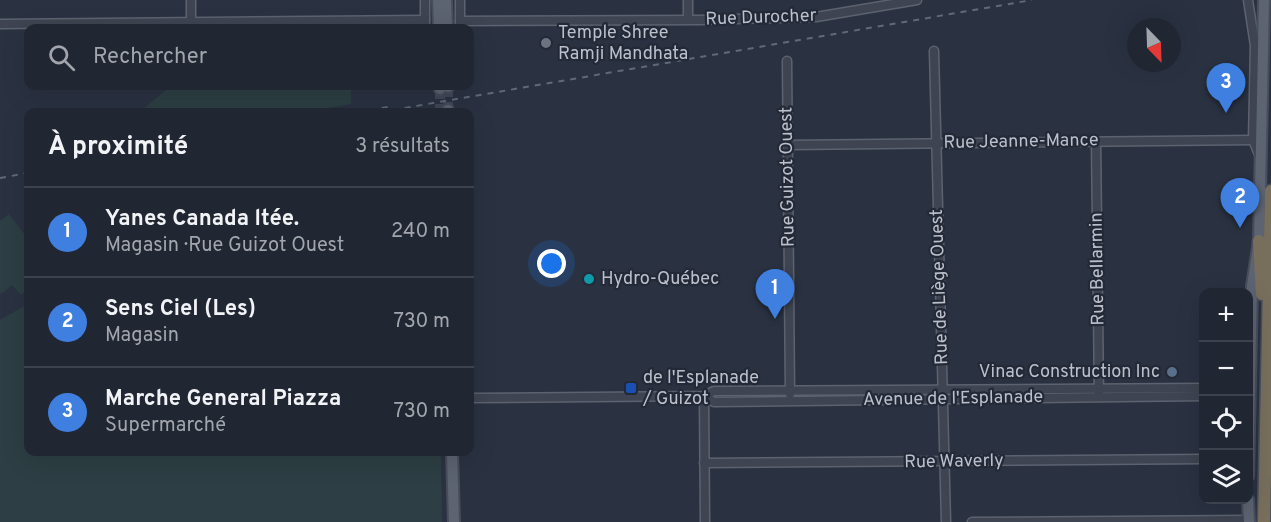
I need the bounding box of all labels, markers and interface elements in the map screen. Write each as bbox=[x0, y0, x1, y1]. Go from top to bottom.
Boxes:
street label: Rue Durocher bbox=[705, 5, 817, 31]
north arrow bbox=[1127, 18, 1181, 72]
place label: Temple Shree Ramji Mandhata bbox=[558, 22, 688, 66]
search box bbox=[24, 24, 474, 90]
marker: Temple Shree Ramji Mandhata bbox=[539, 36, 553, 50]
icon: search bbox=[45, 41, 78, 74]
text: Rechercher bbox=[93, 44, 207, 71]
pin: 3 bbox=[1206, 63, 1246, 113]
street label: Rue Guizot Ouest bbox=[775, 107, 801, 247]
street label: Rue Jeanne-Mance bbox=[943, 129, 1099, 155]
text: À proximité bbox=[48, 131, 188, 164]
text: 3 résultats bbox=[355, 134, 450, 160]
pin: 2 bbox=[1220, 178, 1260, 228]
text: Yanes Canada ltée. bbox=[105, 206, 299, 233]
street label: Rue de Liège Ouest bbox=[926, 209, 954, 365]
street label: Rue Bellarmin bbox=[1086, 212, 1110, 326]
text: 1 bbox=[64, 219, 72, 245]
text: 240 m bbox=[391, 219, 450, 245]
text: Magasin · Rue Guizot Ouest bbox=[105, 233, 344, 259]
your location bbox=[537, 249, 566, 278]
place label: Hydro-Québec bbox=[601, 268, 719, 291]
pin: 1 bbox=[756, 270, 794, 319]
marker: Hydro-Québec bbox=[582, 272, 596, 286]
map controls bbox=[1199, 288, 1253, 504]
button: + bbox=[1199, 288, 1253, 342]
text: Sens Ciel (Les) bbox=[105, 296, 256, 323]
text: 2 bbox=[61, 309, 74, 335]
text: 730 m bbox=[394, 309, 450, 335]
text: Magasin bbox=[105, 323, 179, 349]
button: − bbox=[1199, 342, 1253, 396]
place label: Vinac Construction Inc bbox=[979, 361, 1160, 384]
marker: Vinac Construction Inc bbox=[1165, 365, 1179, 379]
place label: de l'Esplanade / Guizot bbox=[642, 367, 759, 411]
marker: de l'Esplanade / Guizot bbox=[624, 381, 638, 395]
text: Marche General Piazza bbox=[105, 386, 341, 413]
street label: Avenue de l'Esplanade bbox=[863, 386, 1043, 412]
button: locate bbox=[1199, 396, 1253, 450]
text: 3 bbox=[62, 399, 74, 425]
text: 730 m bbox=[394, 399, 450, 425]
text: Supermarché bbox=[105, 413, 226, 439]
street label: Rue Waverly bbox=[904, 450, 1004, 474]
button: layers bbox=[1199, 450, 1253, 504]

